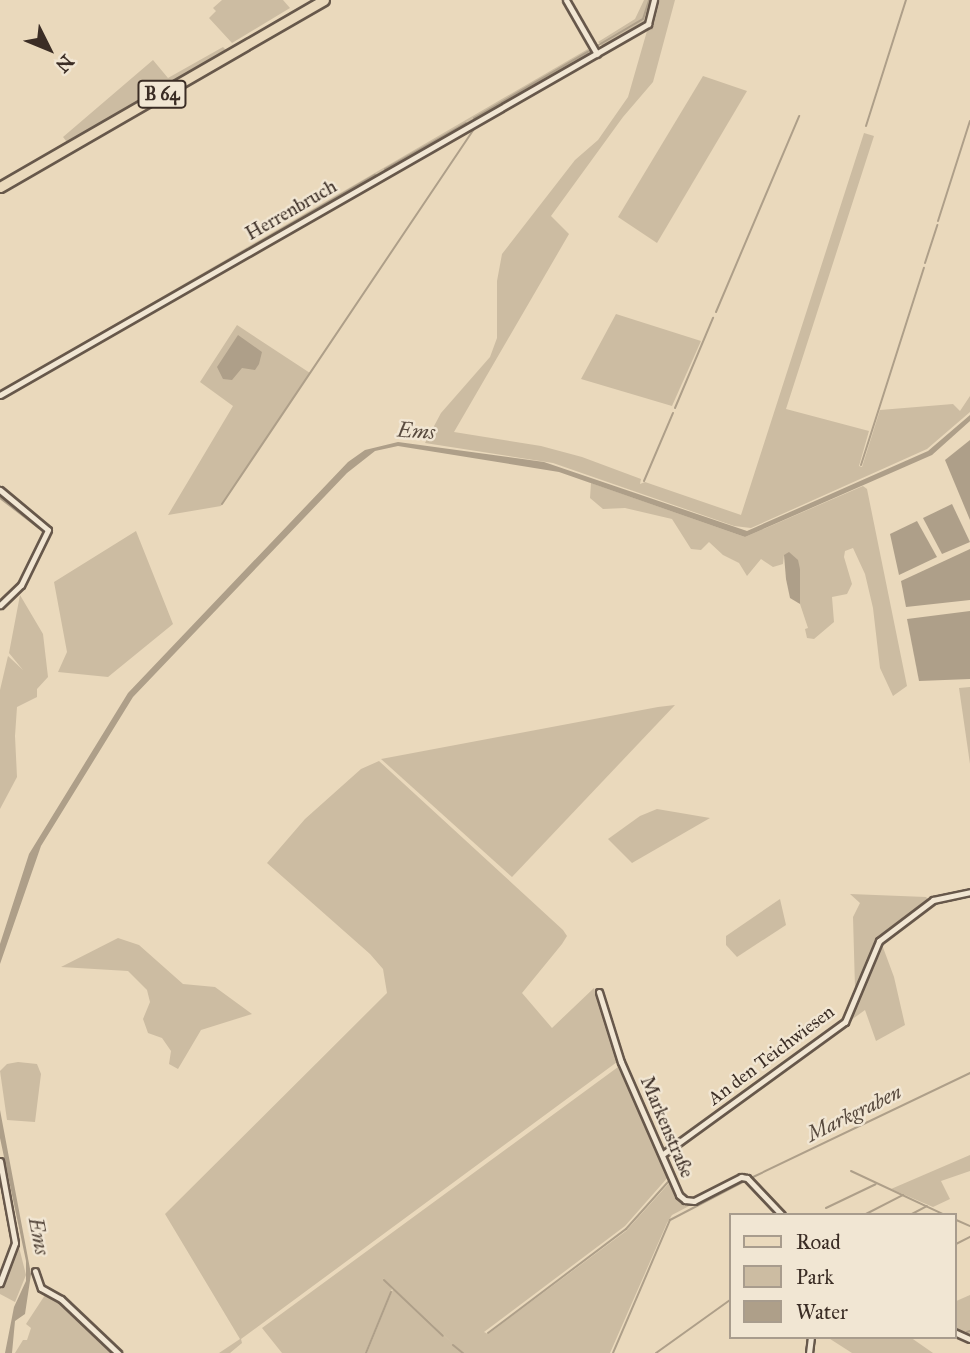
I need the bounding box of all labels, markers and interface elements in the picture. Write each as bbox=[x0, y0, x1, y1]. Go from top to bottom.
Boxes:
north arrow bbox=[14, 14, 84, 84]
text: N bbox=[51, 50, 79, 77]
road number: B 64 bbox=[136, 80, 188, 108]
street label: Herrenbruch bbox=[241, 175, 341, 245]
water label: Ems bbox=[396, 417, 436, 445]
street label: An den Teichwiesen bbox=[703, 1000, 839, 1110]
street label: Markenstraße bbox=[635, 1073, 699, 1181]
water label: Markgraben bbox=[802, 1079, 906, 1147]
legend bbox=[729, 1213, 956, 1339]
water label: Ems bbox=[23, 1215, 55, 1257]
text: Road bbox=[796, 1229, 841, 1255]
text: Park bbox=[796, 1264, 834, 1290]
text: Water bbox=[796, 1299, 848, 1325]

